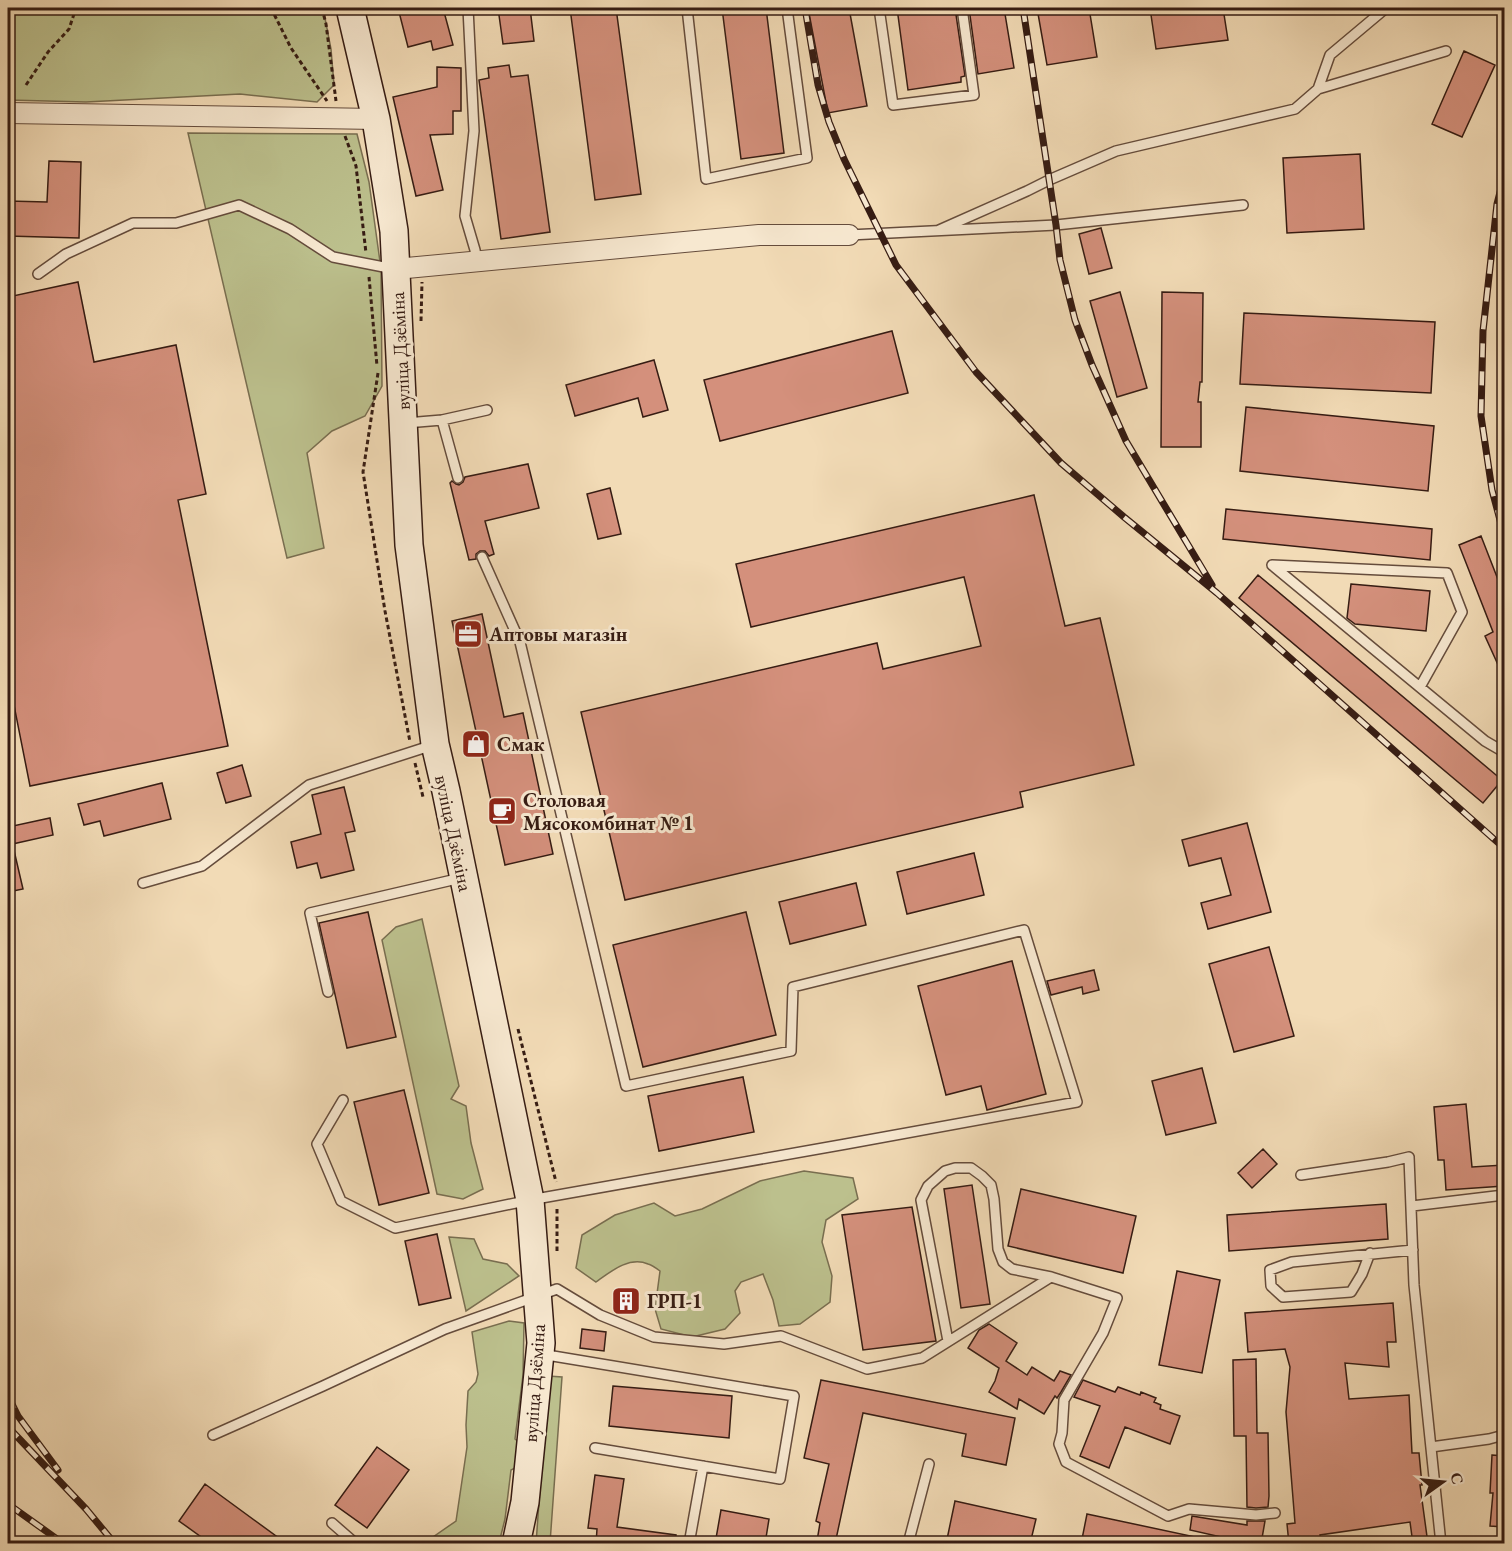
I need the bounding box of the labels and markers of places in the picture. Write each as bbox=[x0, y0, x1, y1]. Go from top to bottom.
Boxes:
office icon: Аптовы магазін bbox=[452, 618, 484, 650]
place label: Аптовы магазін bbox=[488, 621, 628, 647]
shop icon: Смак bbox=[460, 728, 492, 760]
place label: Смак bbox=[497, 731, 544, 757]
place label: Столовая Мясокомбинат № 1 bbox=[523, 787, 694, 836]
cafe icon: Столовая Мясокомбинат № 1 bbox=[486, 795, 518, 827]
building icon: ГРП-1 bbox=[610, 1285, 642, 1317]
place label: ГРП-1 bbox=[647, 1288, 702, 1314]

